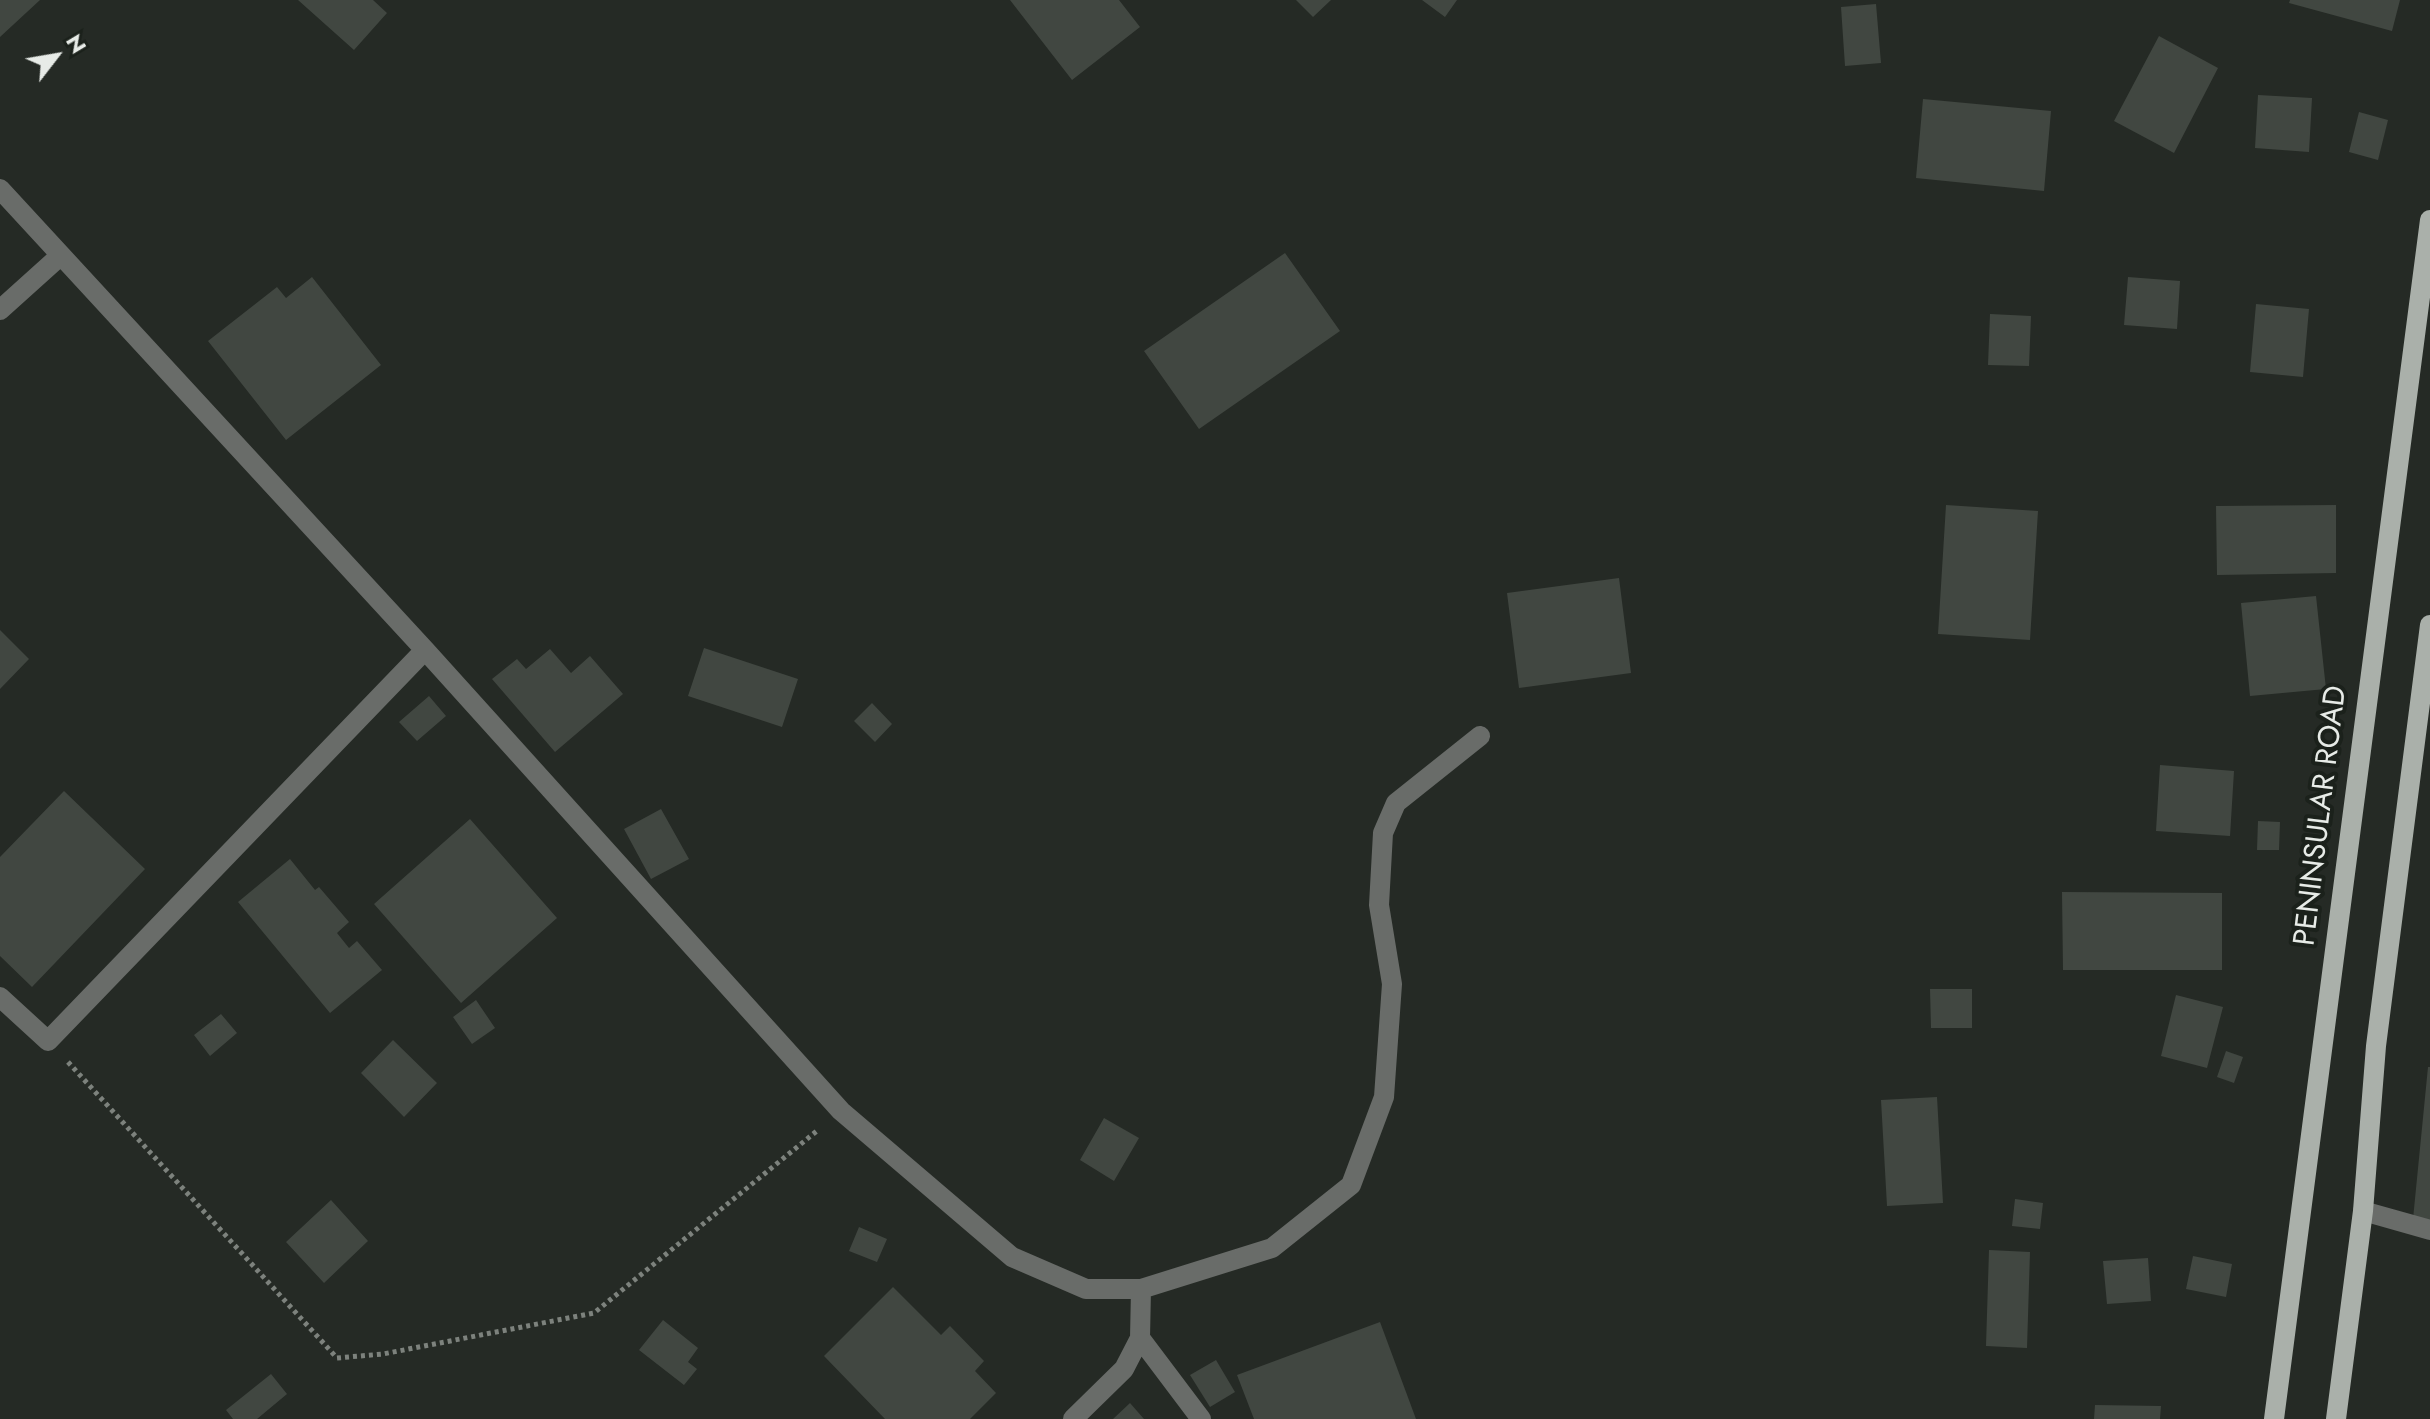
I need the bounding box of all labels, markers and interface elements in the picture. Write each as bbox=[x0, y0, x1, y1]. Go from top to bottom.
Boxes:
north arrow bbox=[16, 16, 96, 96]
text: N bbox=[58, 28, 95, 59]
street label: PENINSULAR ROAD bbox=[2288, 684, 2356, 948]

